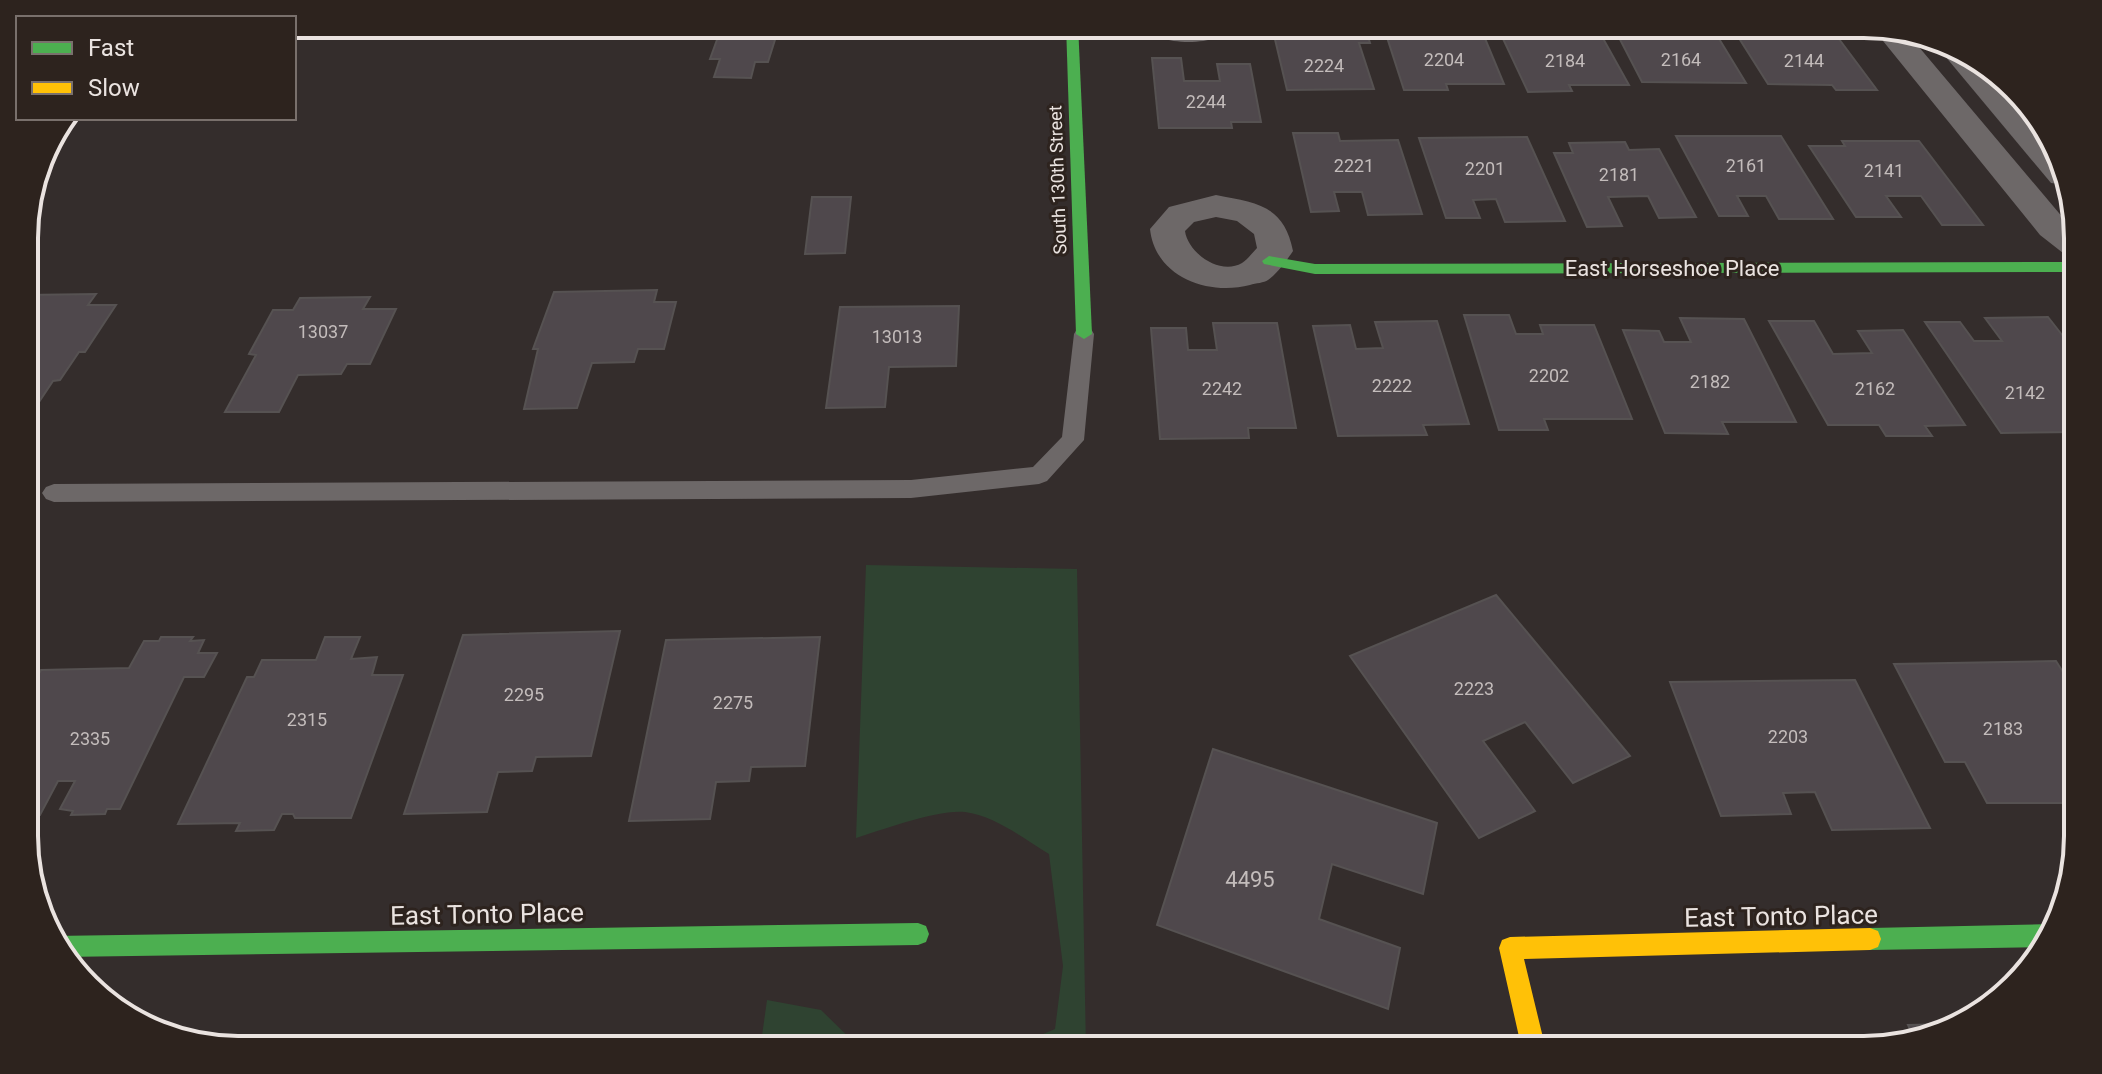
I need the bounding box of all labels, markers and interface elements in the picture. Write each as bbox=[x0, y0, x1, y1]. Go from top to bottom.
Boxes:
legend bbox=[16, 16, 296, 120]
text: Fast bbox=[88, 34, 134, 62]
house number: 2204 bbox=[1424, 49, 1464, 70]
house number: 2164 bbox=[1661, 49, 1701, 70]
house number: 2184 bbox=[1545, 50, 1585, 71]
house number: 2144 bbox=[1784, 50, 1824, 71]
house number: 2224 bbox=[1304, 55, 1344, 76]
text: Slow bbox=[88, 74, 140, 102]
house number: 2244 bbox=[1186, 91, 1226, 112]
street label: South 130th Street bbox=[1044, 105, 1071, 255]
house number: 2221 bbox=[1334, 155, 1374, 176]
house number: 2161 bbox=[1726, 155, 1766, 176]
house number: 2201 bbox=[1465, 158, 1505, 179]
house number: 2141 bbox=[1864, 160, 1904, 181]
house number: 2181 bbox=[1599, 164, 1639, 185]
street label: East Horseshoe Place bbox=[1565, 256, 1779, 281]
house number: 13037 bbox=[298, 321, 348, 342]
house number: 13013 bbox=[872, 326, 922, 347]
house number: 2202 bbox=[1529, 365, 1569, 386]
house number: 2182 bbox=[1690, 371, 1730, 392]
house number: 2222 bbox=[1372, 375, 1412, 396]
house number: 2242 bbox=[1202, 378, 1242, 399]
house number: 2162 bbox=[1855, 378, 1895, 399]
house number: 2142 bbox=[2005, 382, 2045, 403]
house number: 2223 bbox=[1454, 678, 1494, 699]
house number: 2295 bbox=[504, 684, 544, 705]
house number: 2275 bbox=[713, 692, 753, 713]
house number: 2315 bbox=[287, 709, 327, 730]
house number: 2183 bbox=[1983, 718, 2023, 739]
house number: 2203 bbox=[1768, 726, 1808, 747]
house number: 2335 bbox=[70, 728, 110, 749]
house number: 4495 bbox=[1225, 867, 1275, 892]
street label: East Tonto Place bbox=[390, 897, 584, 931]
street label: East Tonto Place bbox=[1684, 899, 1878, 933]

